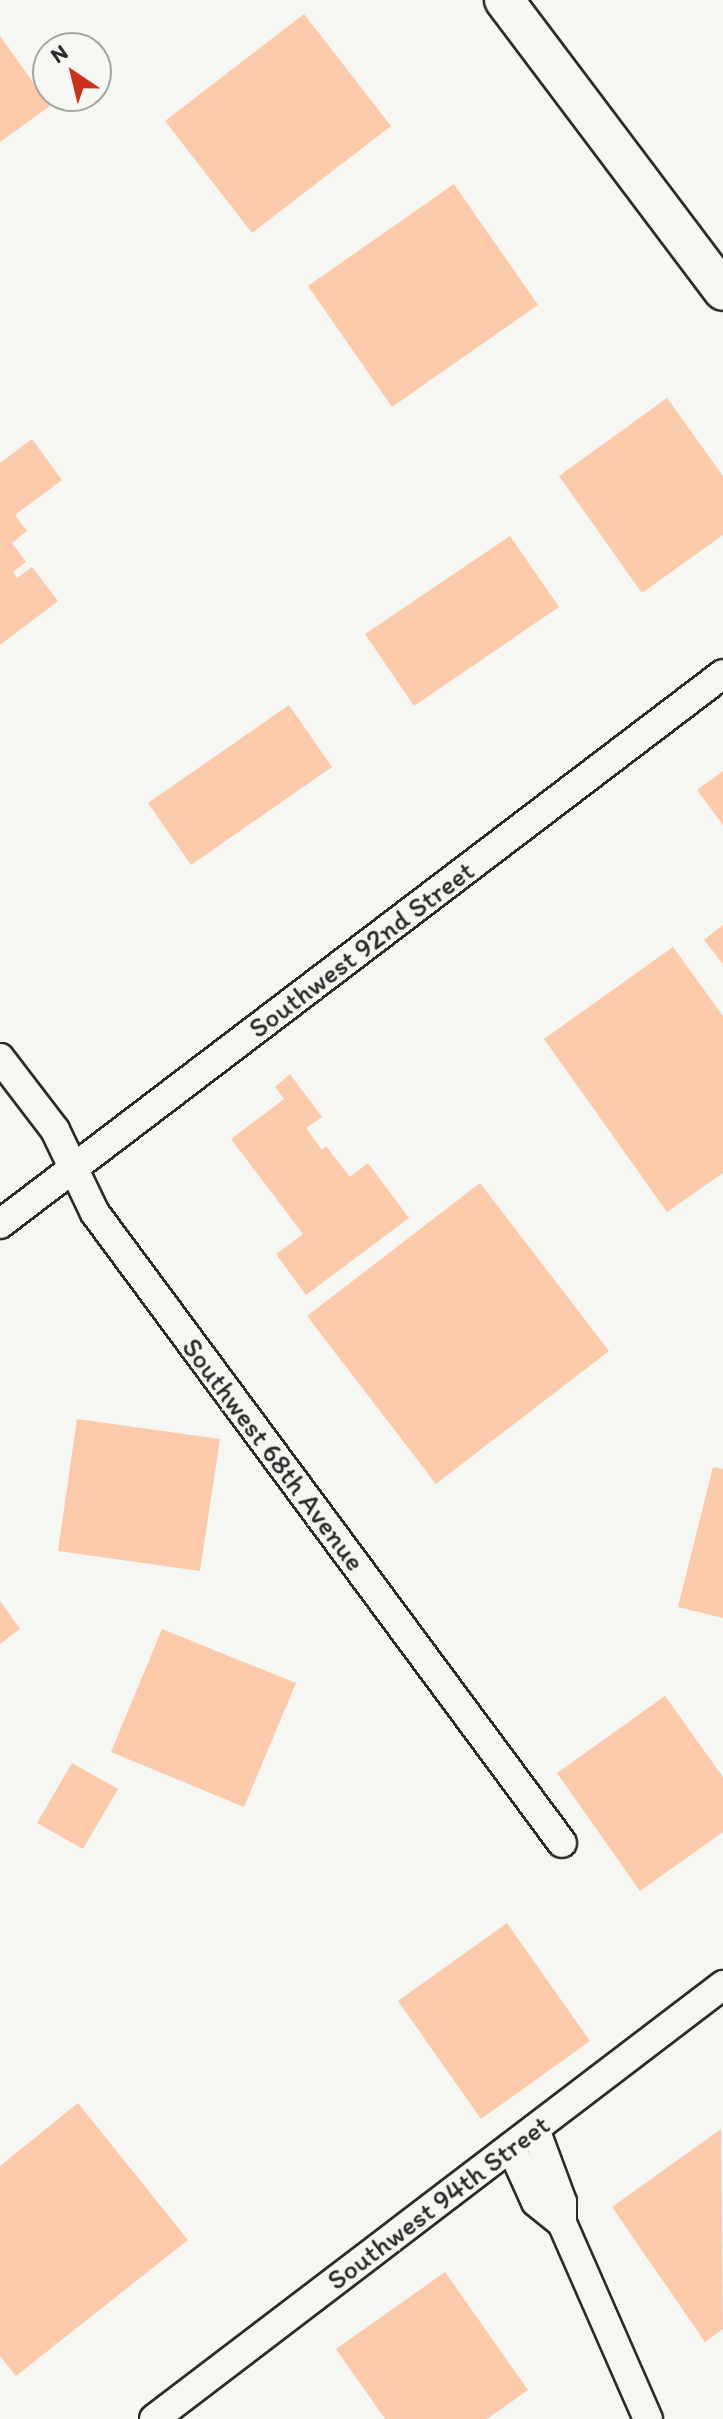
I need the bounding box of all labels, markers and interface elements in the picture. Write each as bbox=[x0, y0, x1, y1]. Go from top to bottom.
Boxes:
north arrow bbox=[32, 32, 112, 112]
text: N bbox=[45, 38, 73, 69]
street label: Southwest 92nd Street bbox=[242, 854, 480, 1044]
street label: Southwest 68th Avenue bbox=[176, 1332, 372, 1576]
street label: Southwest 94th Street bbox=[321, 2108, 555, 2296]

